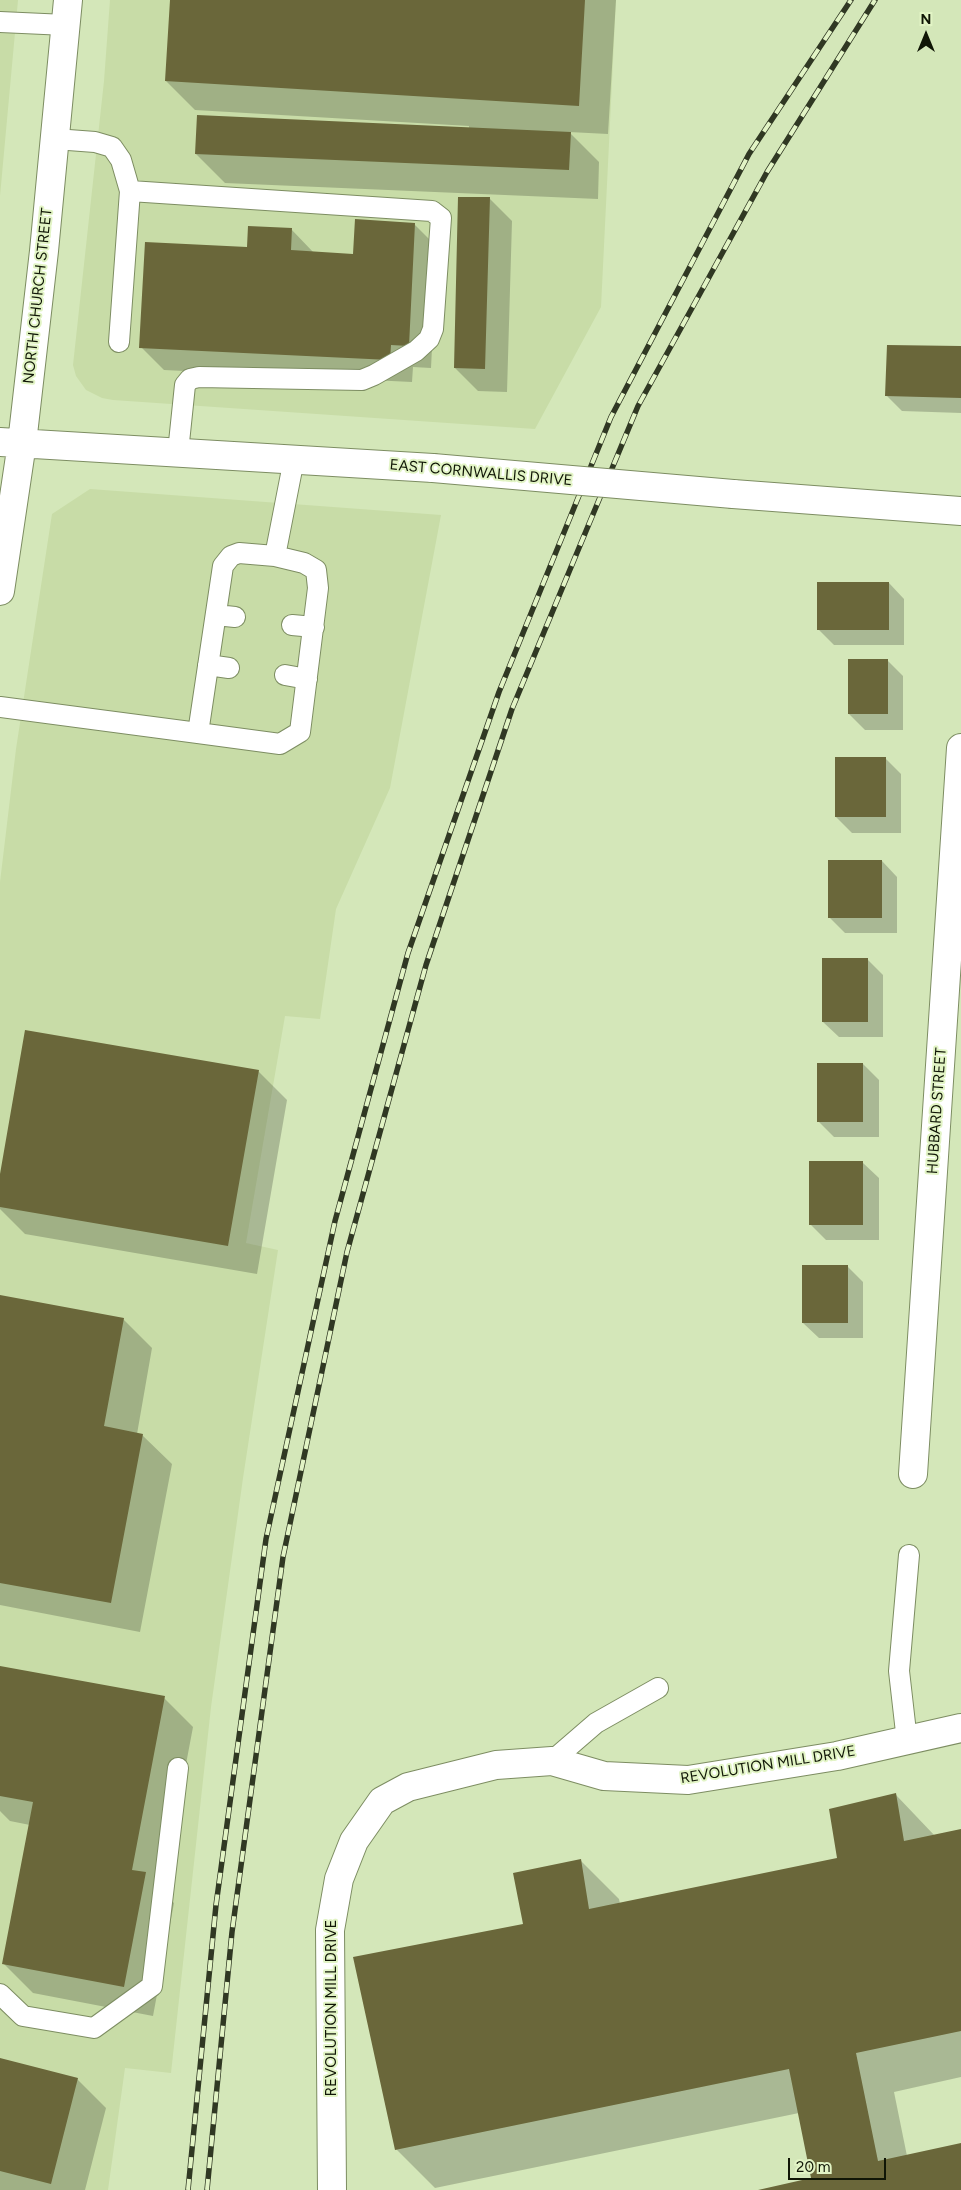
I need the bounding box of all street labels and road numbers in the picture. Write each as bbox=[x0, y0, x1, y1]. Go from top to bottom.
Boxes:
street label: NORTH CHURCH STREET bbox=[20, 207, 56, 385]
street label: EAST CORNWALLIS DRIVE bbox=[389, 456, 573, 490]
street label: HUBBARD STREET bbox=[924, 1047, 950, 1175]
street label: REVOLUTION MILL DRIVE bbox=[679, 1742, 857, 1788]
street label: REVOLUTION MILL DRIVE bbox=[323, 1920, 341, 2096]

